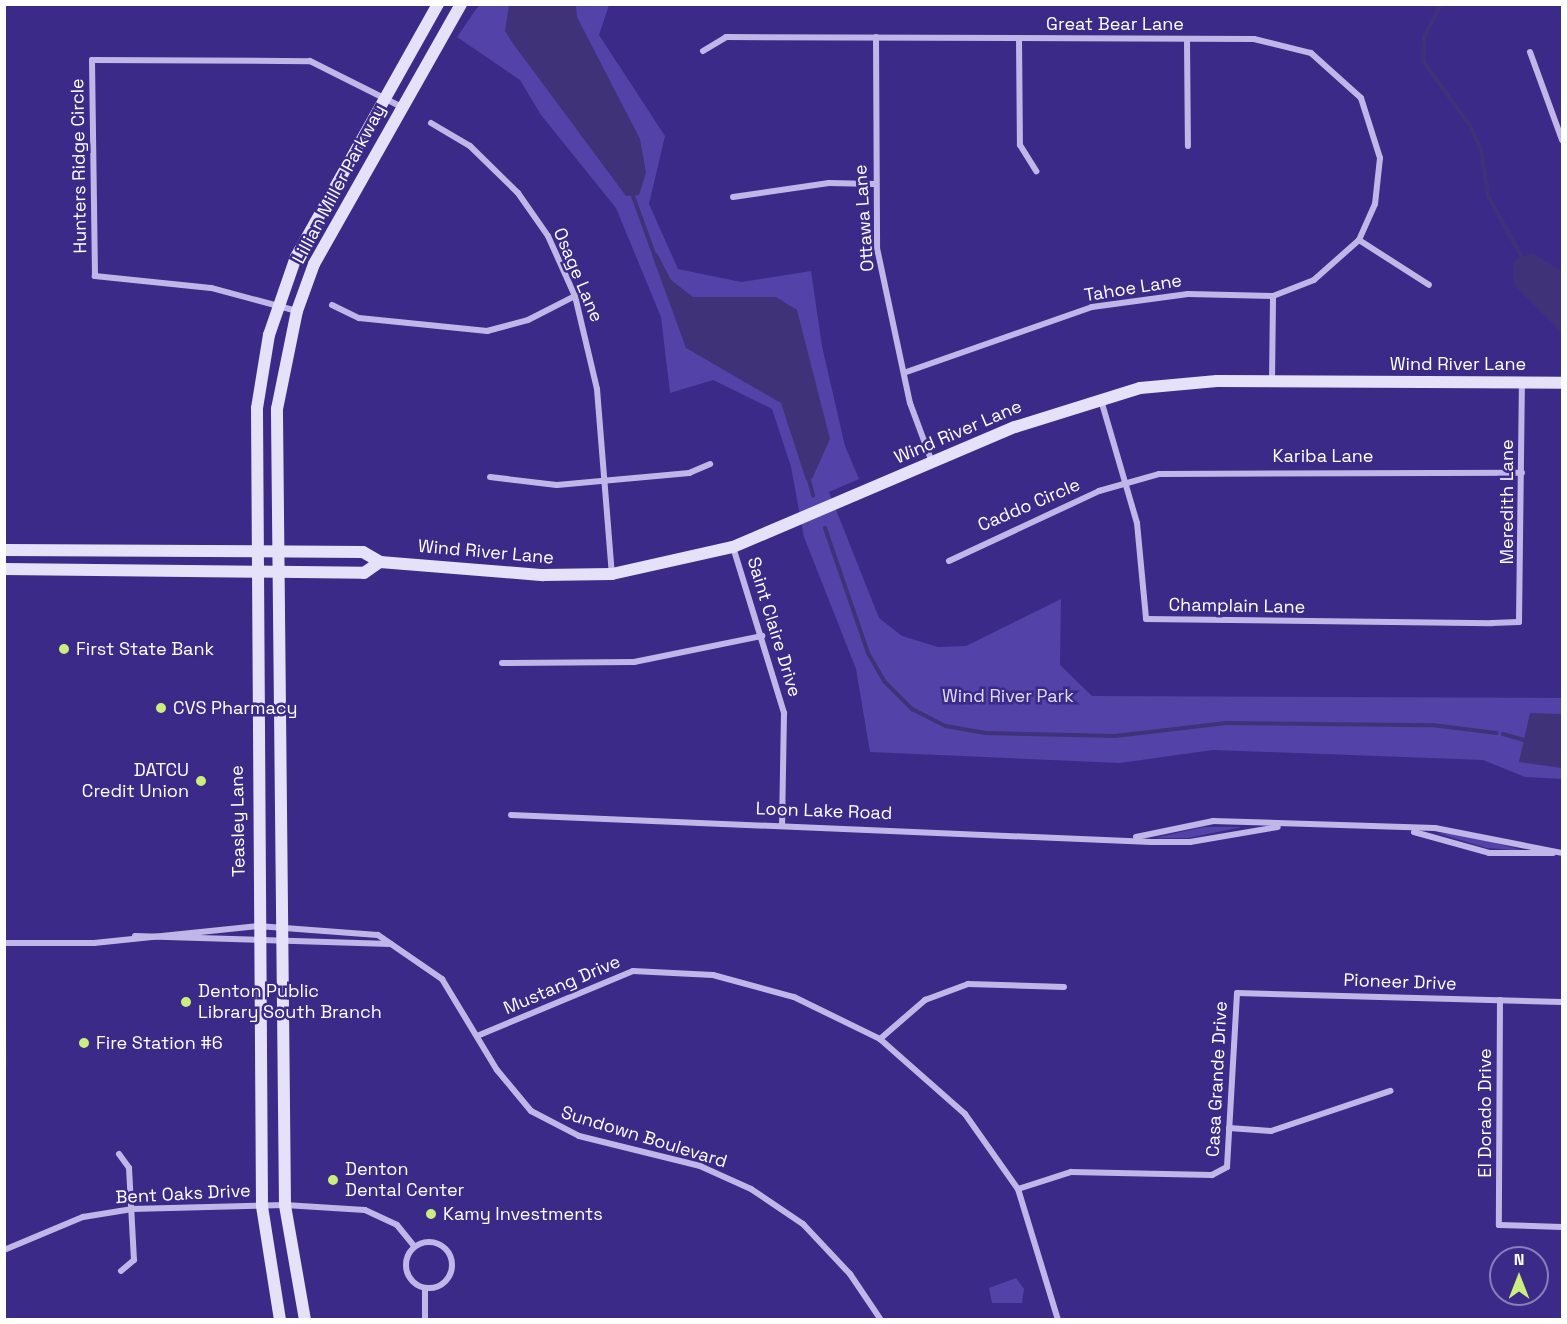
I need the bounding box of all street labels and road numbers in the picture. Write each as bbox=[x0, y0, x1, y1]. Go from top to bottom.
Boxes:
street label: Great Bear Lane bbox=[1046, 13, 1184, 35]
street label: Hunters Ridge Circle bbox=[67, 78, 91, 254]
street label: Lillian Miller Parkway bbox=[288, 101, 390, 267]
street label: Ottawa Lane bbox=[849, 164, 879, 272]
street label: Osage Lane bbox=[548, 225, 608, 325]
street label: Tahoe Lane bbox=[1083, 270, 1183, 306]
street label: Wind River Lane bbox=[1390, 353, 1526, 375]
street label: Wind River Lane bbox=[891, 395, 1025, 469]
street label: Meredith Lane bbox=[1496, 439, 1518, 565]
street label: Kariba Lane bbox=[1273, 445, 1373, 467]
street label: Caddo Circle bbox=[975, 474, 1083, 536]
street label: Wind River Lane bbox=[417, 535, 555, 569]
street label: Saint Claire Drive bbox=[742, 554, 806, 700]
street label: Champlain Lane bbox=[1168, 594, 1306, 618]
street label: Teasley Lane bbox=[226, 765, 250, 877]
street label: Loon Lake Road bbox=[755, 798, 893, 824]
street label: Mustang Drive bbox=[500, 951, 624, 1019]
street label: Pioneer Drive bbox=[1343, 969, 1457, 995]
street label: Casa Grande Drive bbox=[1202, 1001, 1232, 1157]
street label: El Dorado Drive bbox=[1474, 1048, 1496, 1178]
street label: Sundown Boulevard bbox=[558, 1101, 730, 1173]
street label: Bent Oaks Drive bbox=[115, 1180, 251, 1208]

